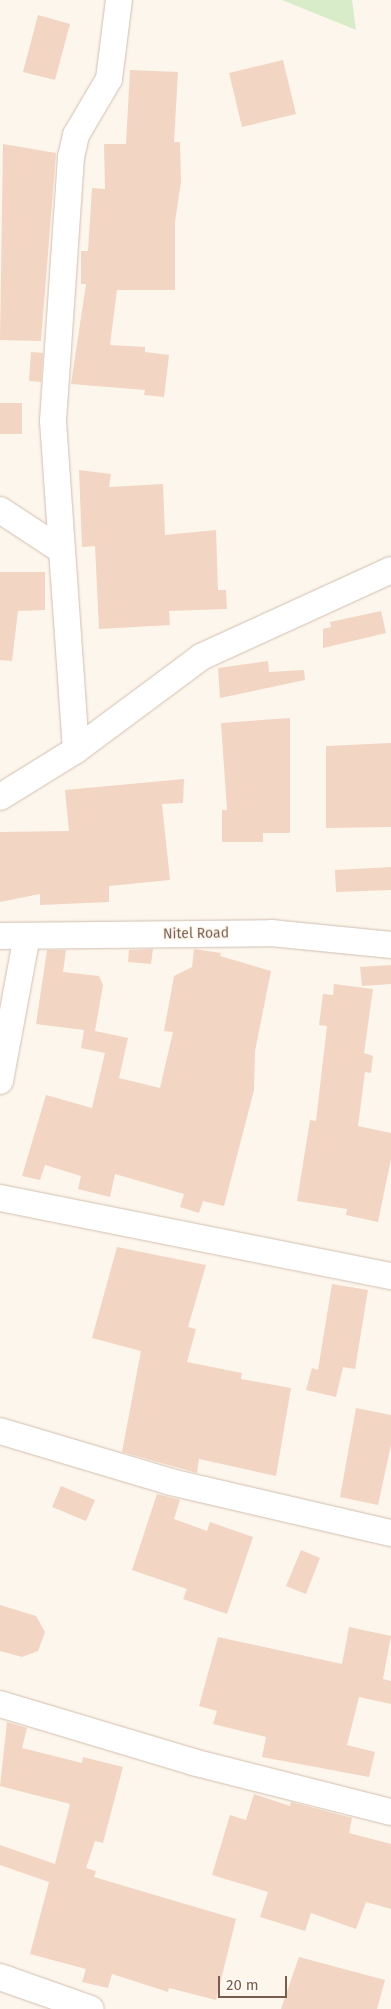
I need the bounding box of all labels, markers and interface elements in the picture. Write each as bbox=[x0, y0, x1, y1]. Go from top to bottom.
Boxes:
street label: Nitel Road bbox=[163, 925, 229, 943]
scale bar bbox=[221, 1966, 290, 1998]
text: 20 m bbox=[226, 1976, 259, 1994]

